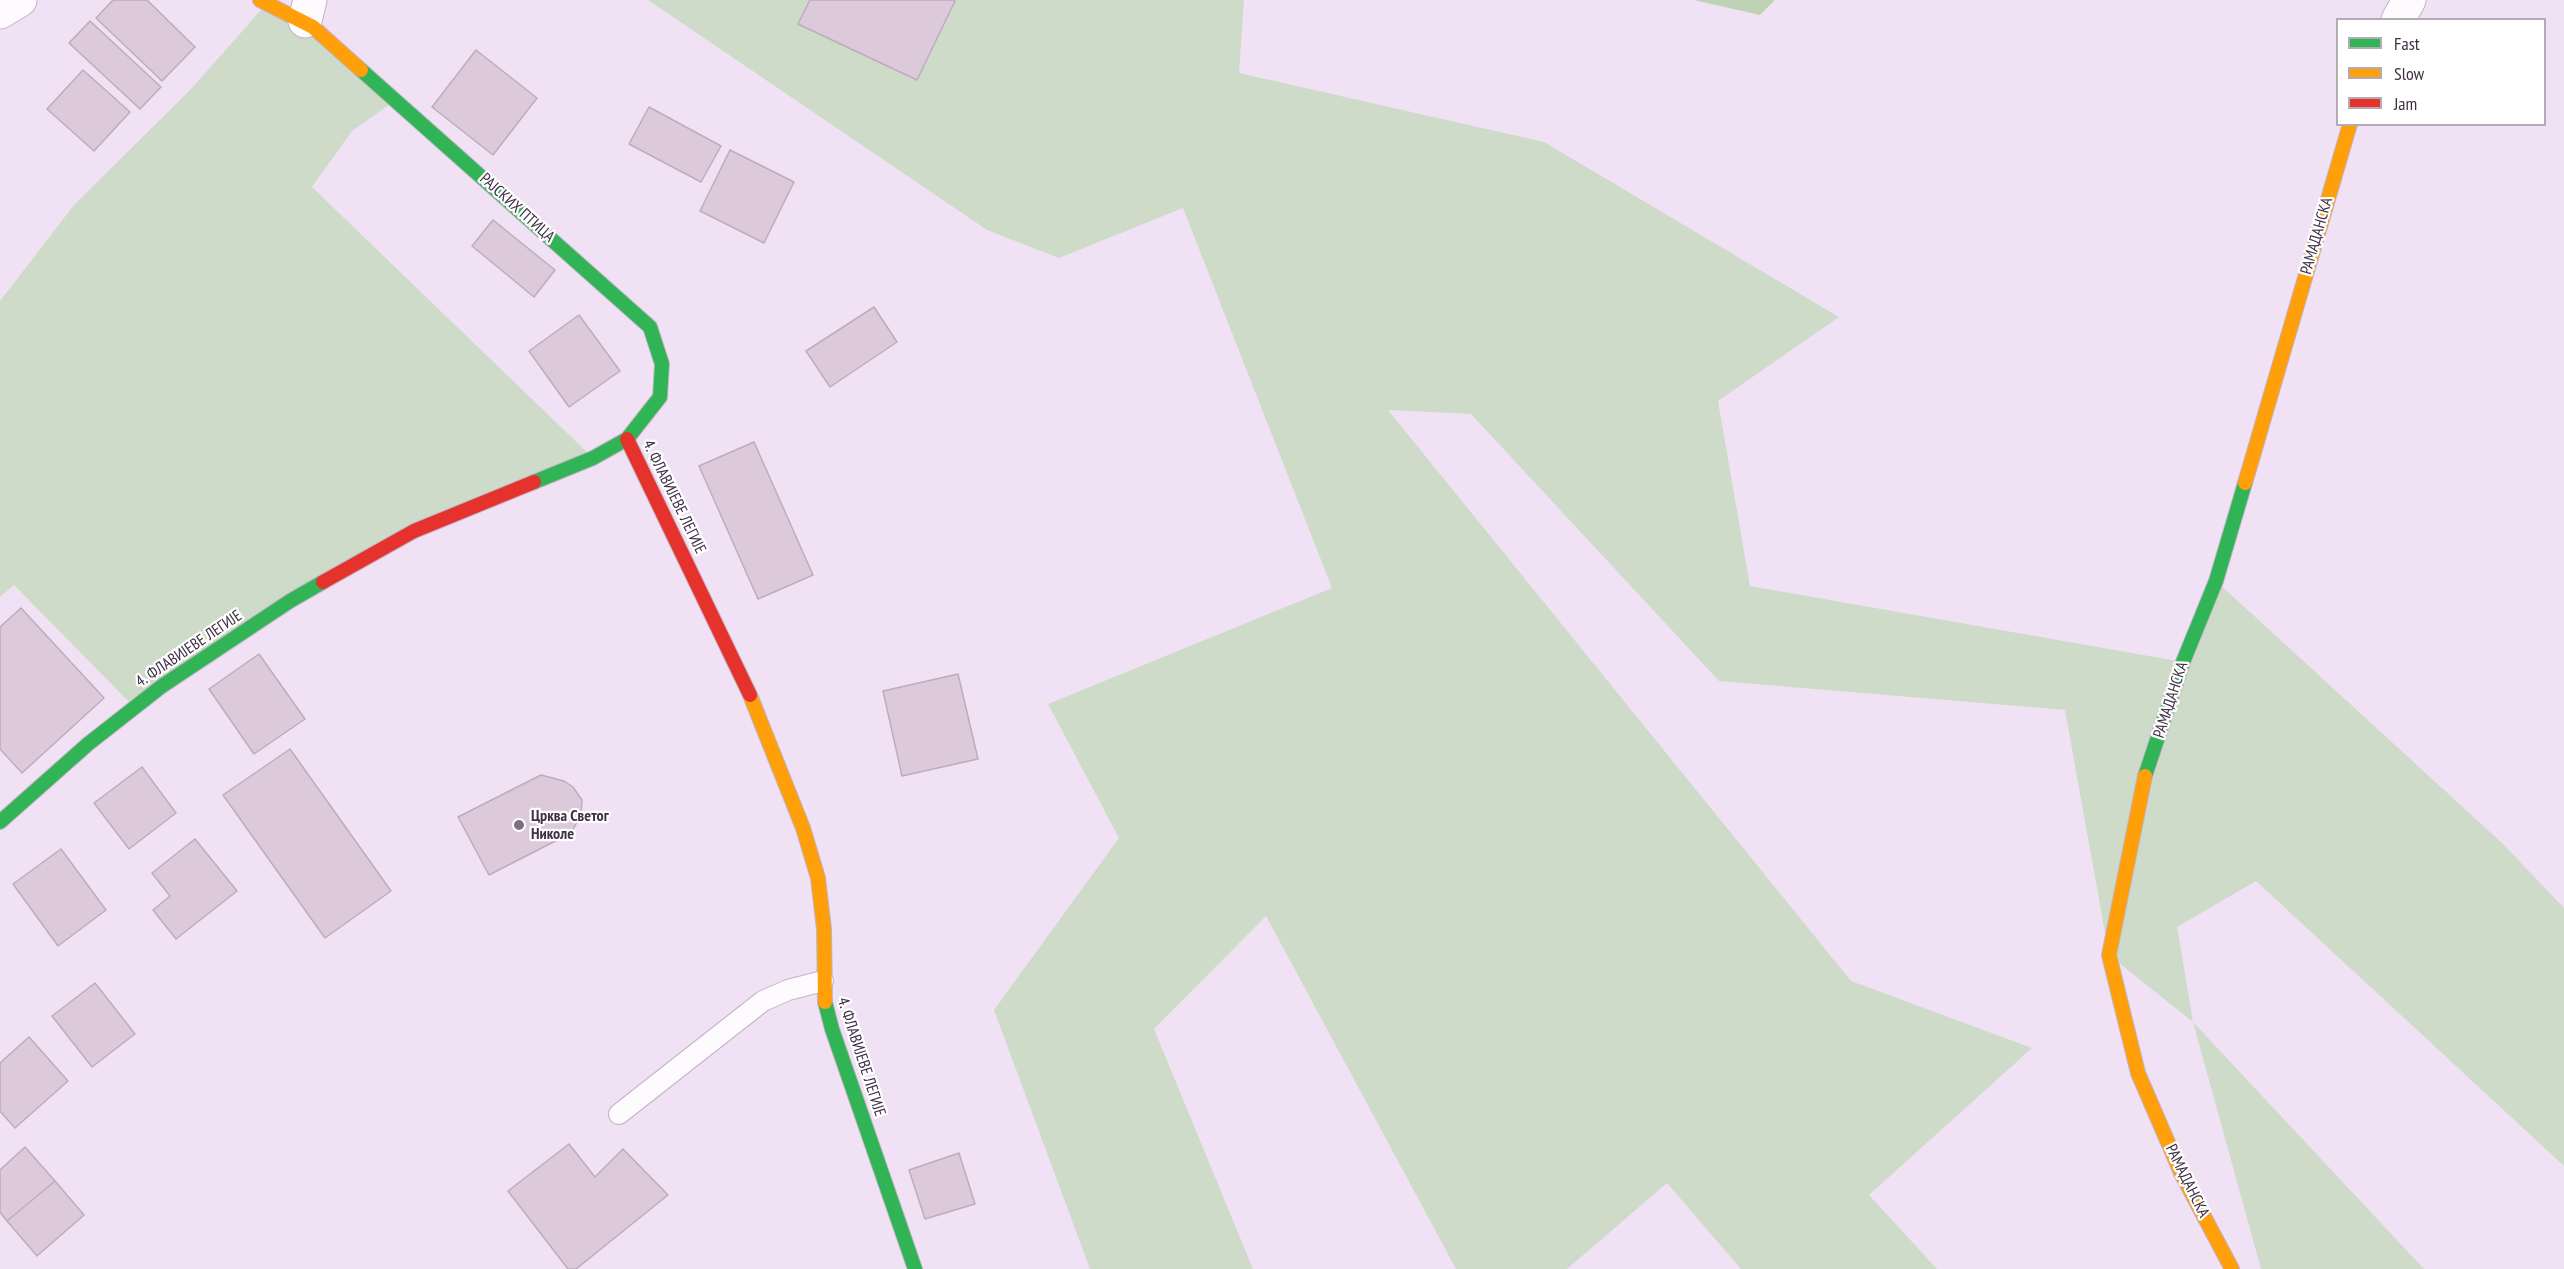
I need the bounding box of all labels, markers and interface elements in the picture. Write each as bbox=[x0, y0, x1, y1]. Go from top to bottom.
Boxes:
legend bbox=[2336, 18, 2546, 126]
text: Fast bbox=[2394, 32, 2420, 55]
text: Slow bbox=[2394, 62, 2424, 85]
text: Jam bbox=[2394, 92, 2417, 115]
street label: РАЈСКИХ ПТИЦА bbox=[476, 169, 558, 247]
street label: РАМАДАНСКА bbox=[2297, 195, 2337, 277]
street label: 4. ФЛАВИЈЕВЕ ЛЕГИЈЕ bbox=[638, 437, 710, 557]
street label: 4. ФЛАВИЈЕВЕ ЛЕГИЈЕ bbox=[132, 606, 246, 692]
street label: РАМАДАНСКА bbox=[2150, 659, 2192, 741]
place label: Црква Светог Николе bbox=[531, 806, 609, 844]
marker: Црква Светог Николе bbox=[512, 818, 526, 832]
street label: 4. ФЛАВИЈЕВЕ ЛЕГИЈЕ bbox=[833, 995, 889, 1119]
street label: РАМАДАНСКА bbox=[2161, 1141, 2213, 1221]

